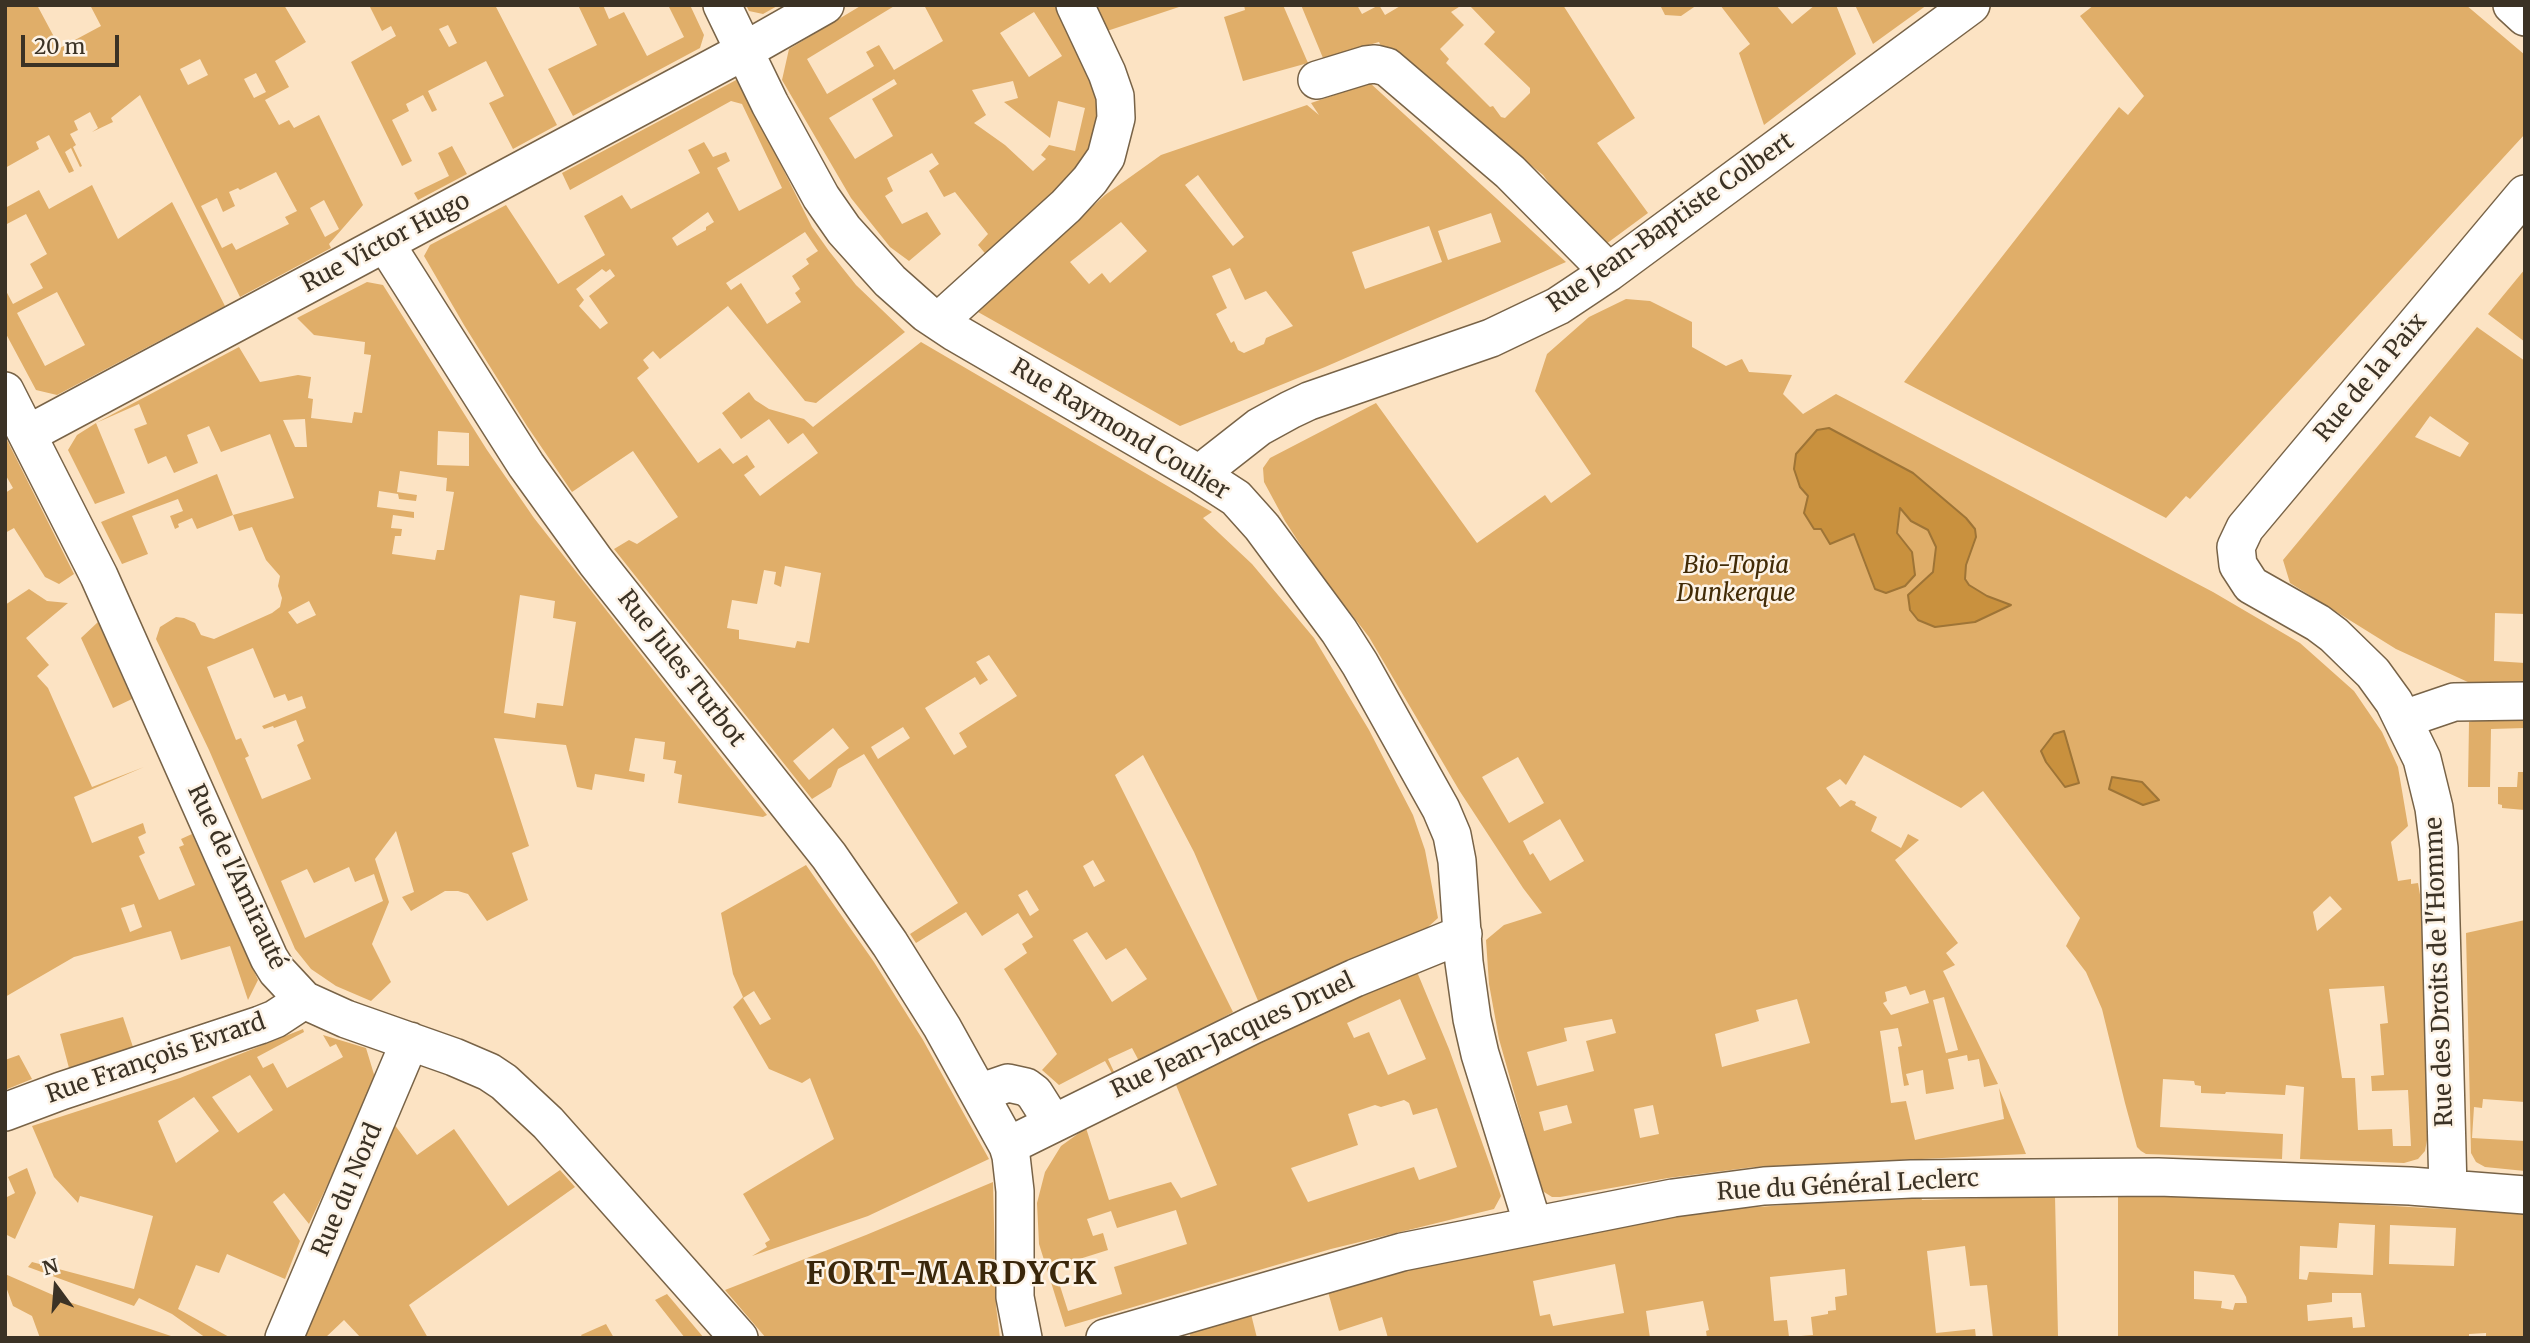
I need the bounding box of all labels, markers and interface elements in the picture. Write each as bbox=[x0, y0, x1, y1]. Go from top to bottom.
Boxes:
scale bar bbox=[24, 21, 122, 65]
text: 20 m bbox=[34, 33, 85, 60]
street label: Rue Jean-Baptiste Colbert bbox=[1542, 127, 1800, 319]
street label: Rue Victor Hugo bbox=[297, 187, 475, 299]
street label: Rue de la Paix bbox=[2309, 308, 2433, 448]
street label: Rue Raymond Coulier bbox=[1006, 353, 1234, 507]
park label: Bio-Topia Dunkerque bbox=[1676, 552, 1796, 608]
street label: Rue Jules Turbot bbox=[611, 585, 751, 753]
street label: Rue de l'Amirauté bbox=[181, 780, 291, 974]
street label: Rue des Droits de l'Homme bbox=[2420, 817, 2460, 1127]
street label: Rue Jean-Jacques Druel bbox=[1107, 967, 1359, 1105]
street label: Rue François Evrard bbox=[42, 1008, 270, 1110]
street label: Rue du Nord bbox=[307, 1119, 389, 1261]
street label: Rue du Général Leclerc bbox=[1716, 1165, 1980, 1207]
north arrow bbox=[21, 1252, 91, 1322]
text: N bbox=[40, 1253, 61, 1280]
district label: FORT-MARDYCK bbox=[807, 1256, 1097, 1294]

